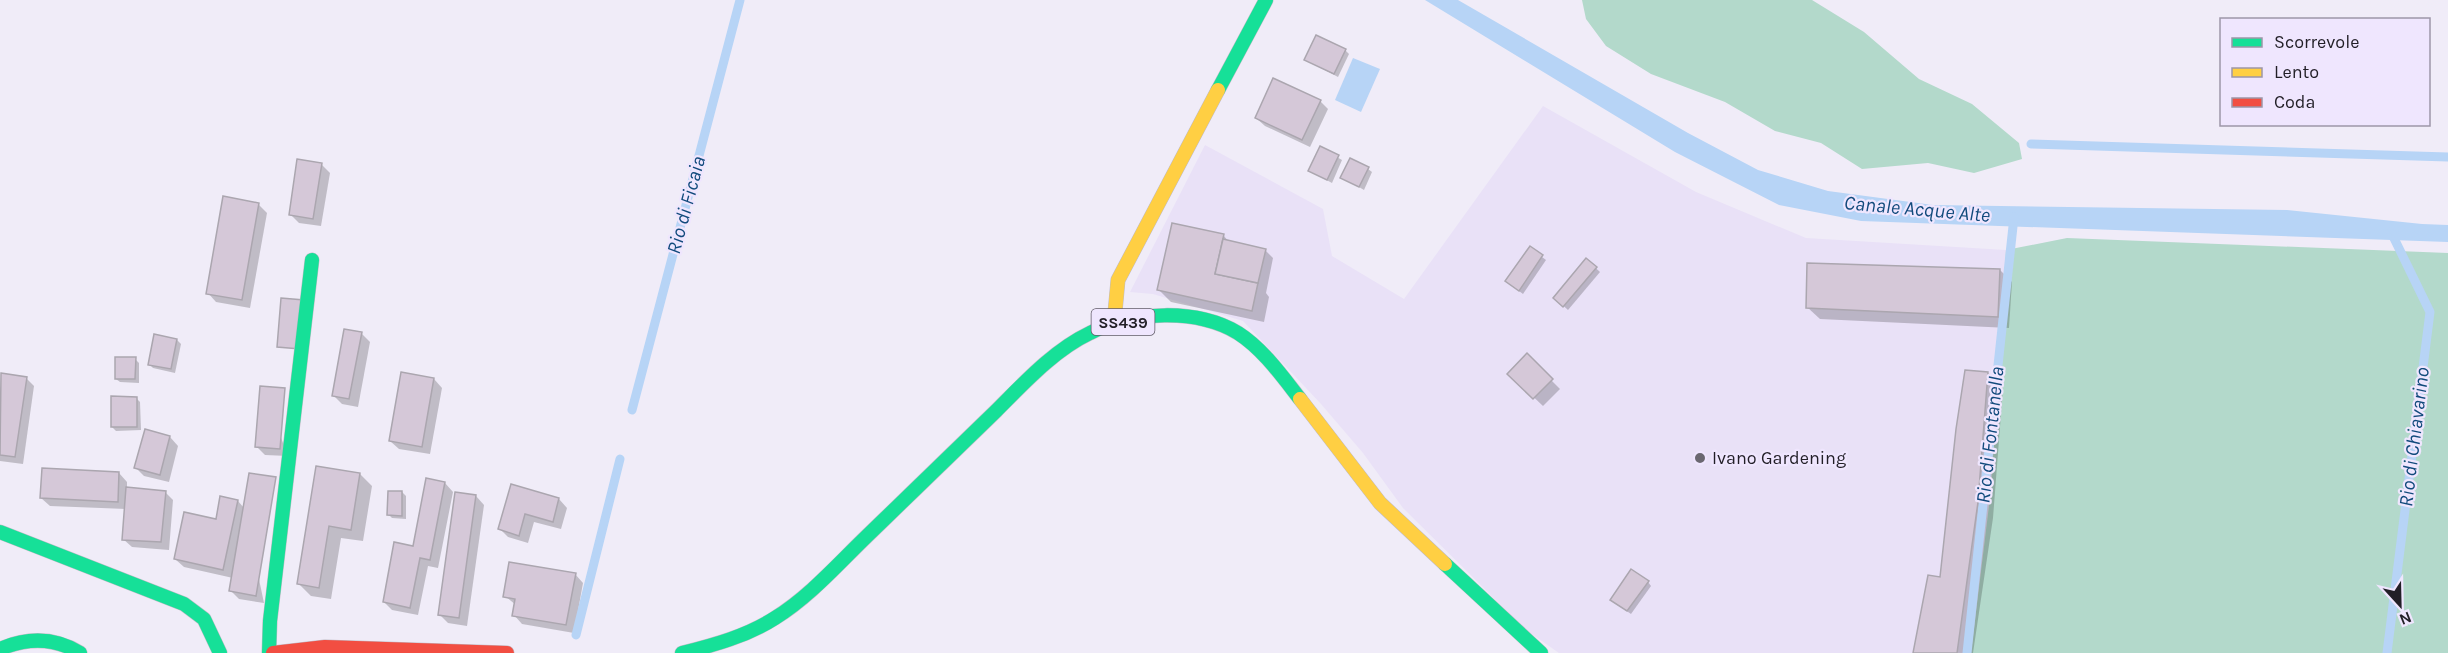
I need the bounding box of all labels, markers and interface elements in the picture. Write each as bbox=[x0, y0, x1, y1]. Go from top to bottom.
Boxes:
legend bbox=[2220, 18, 2430, 126]
text: Scorrevole bbox=[2274, 31, 2359, 53]
text: Lento bbox=[2274, 61, 2319, 83]
text: Coda bbox=[2274, 91, 2315, 113]
water label: Rio di Ficaia bbox=[662, 153, 710, 257]
water label: Canale Acque Alte bbox=[1843, 191, 1991, 227]
road number: SS439 bbox=[1092, 309, 1154, 335]
water label: Rio di Fontanella bbox=[1971, 365, 2009, 505]
water label: Rio di Chiavarino bbox=[2394, 366, 2434, 508]
place label: Ivano Gardening bbox=[1712, 447, 1846, 469]
marker: Ivano Gardening bbox=[1693, 451, 1707, 465]
north arrow bbox=[2370, 575, 2430, 635]
text: N bbox=[2397, 607, 2414, 629]

